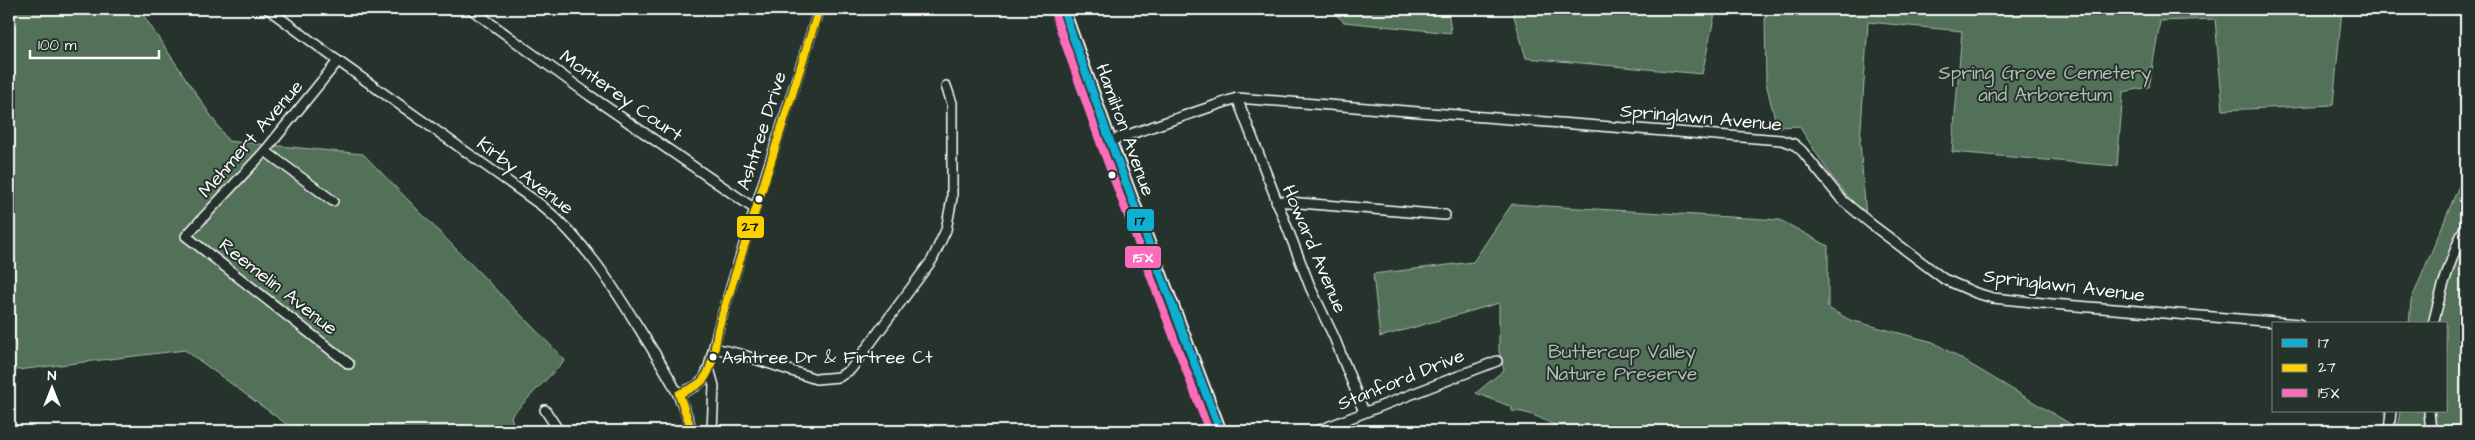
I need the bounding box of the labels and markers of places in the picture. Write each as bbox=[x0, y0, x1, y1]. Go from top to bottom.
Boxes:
unlabelled marker bbox=[1107, 170, 1117, 180]
unlabelled marker bbox=[754, 194, 764, 204]
place label: Ashtree Dr & Firtree Ct bbox=[722, 345, 933, 370]
marker: Ashtree Dr & Firtree Ct bbox=[708, 352, 718, 362]

